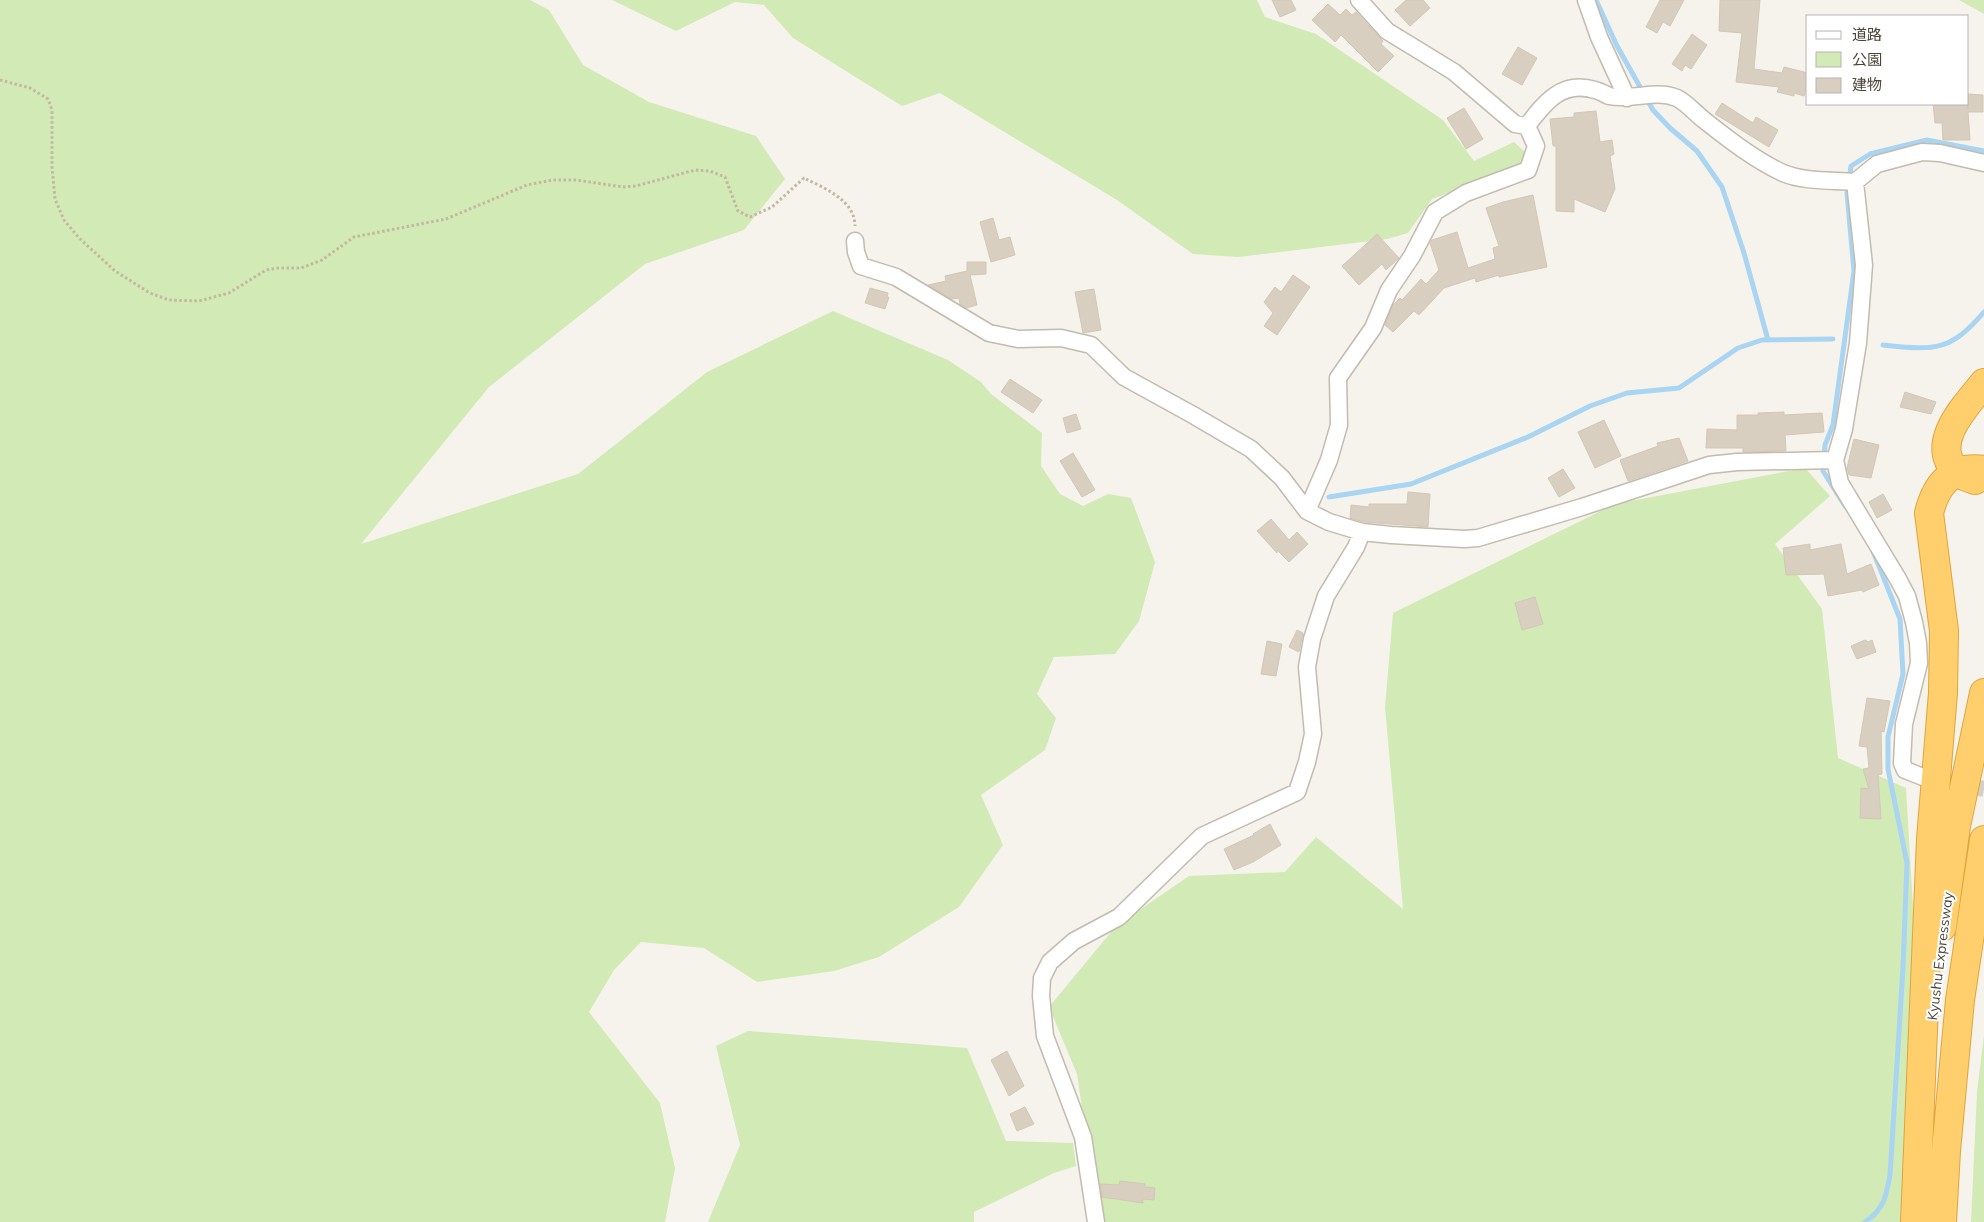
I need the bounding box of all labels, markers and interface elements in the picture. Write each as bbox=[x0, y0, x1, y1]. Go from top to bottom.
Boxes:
legend bbox=[1806, 15, 1969, 105]
text: 道路 bbox=[1852, 25, 1882, 44]
text: 公園 bbox=[1852, 50, 1882, 69]
text: 建物 bbox=[1852, 75, 1882, 94]
street label: Kyushu Expressway bbox=[1923, 890, 1957, 1021]

